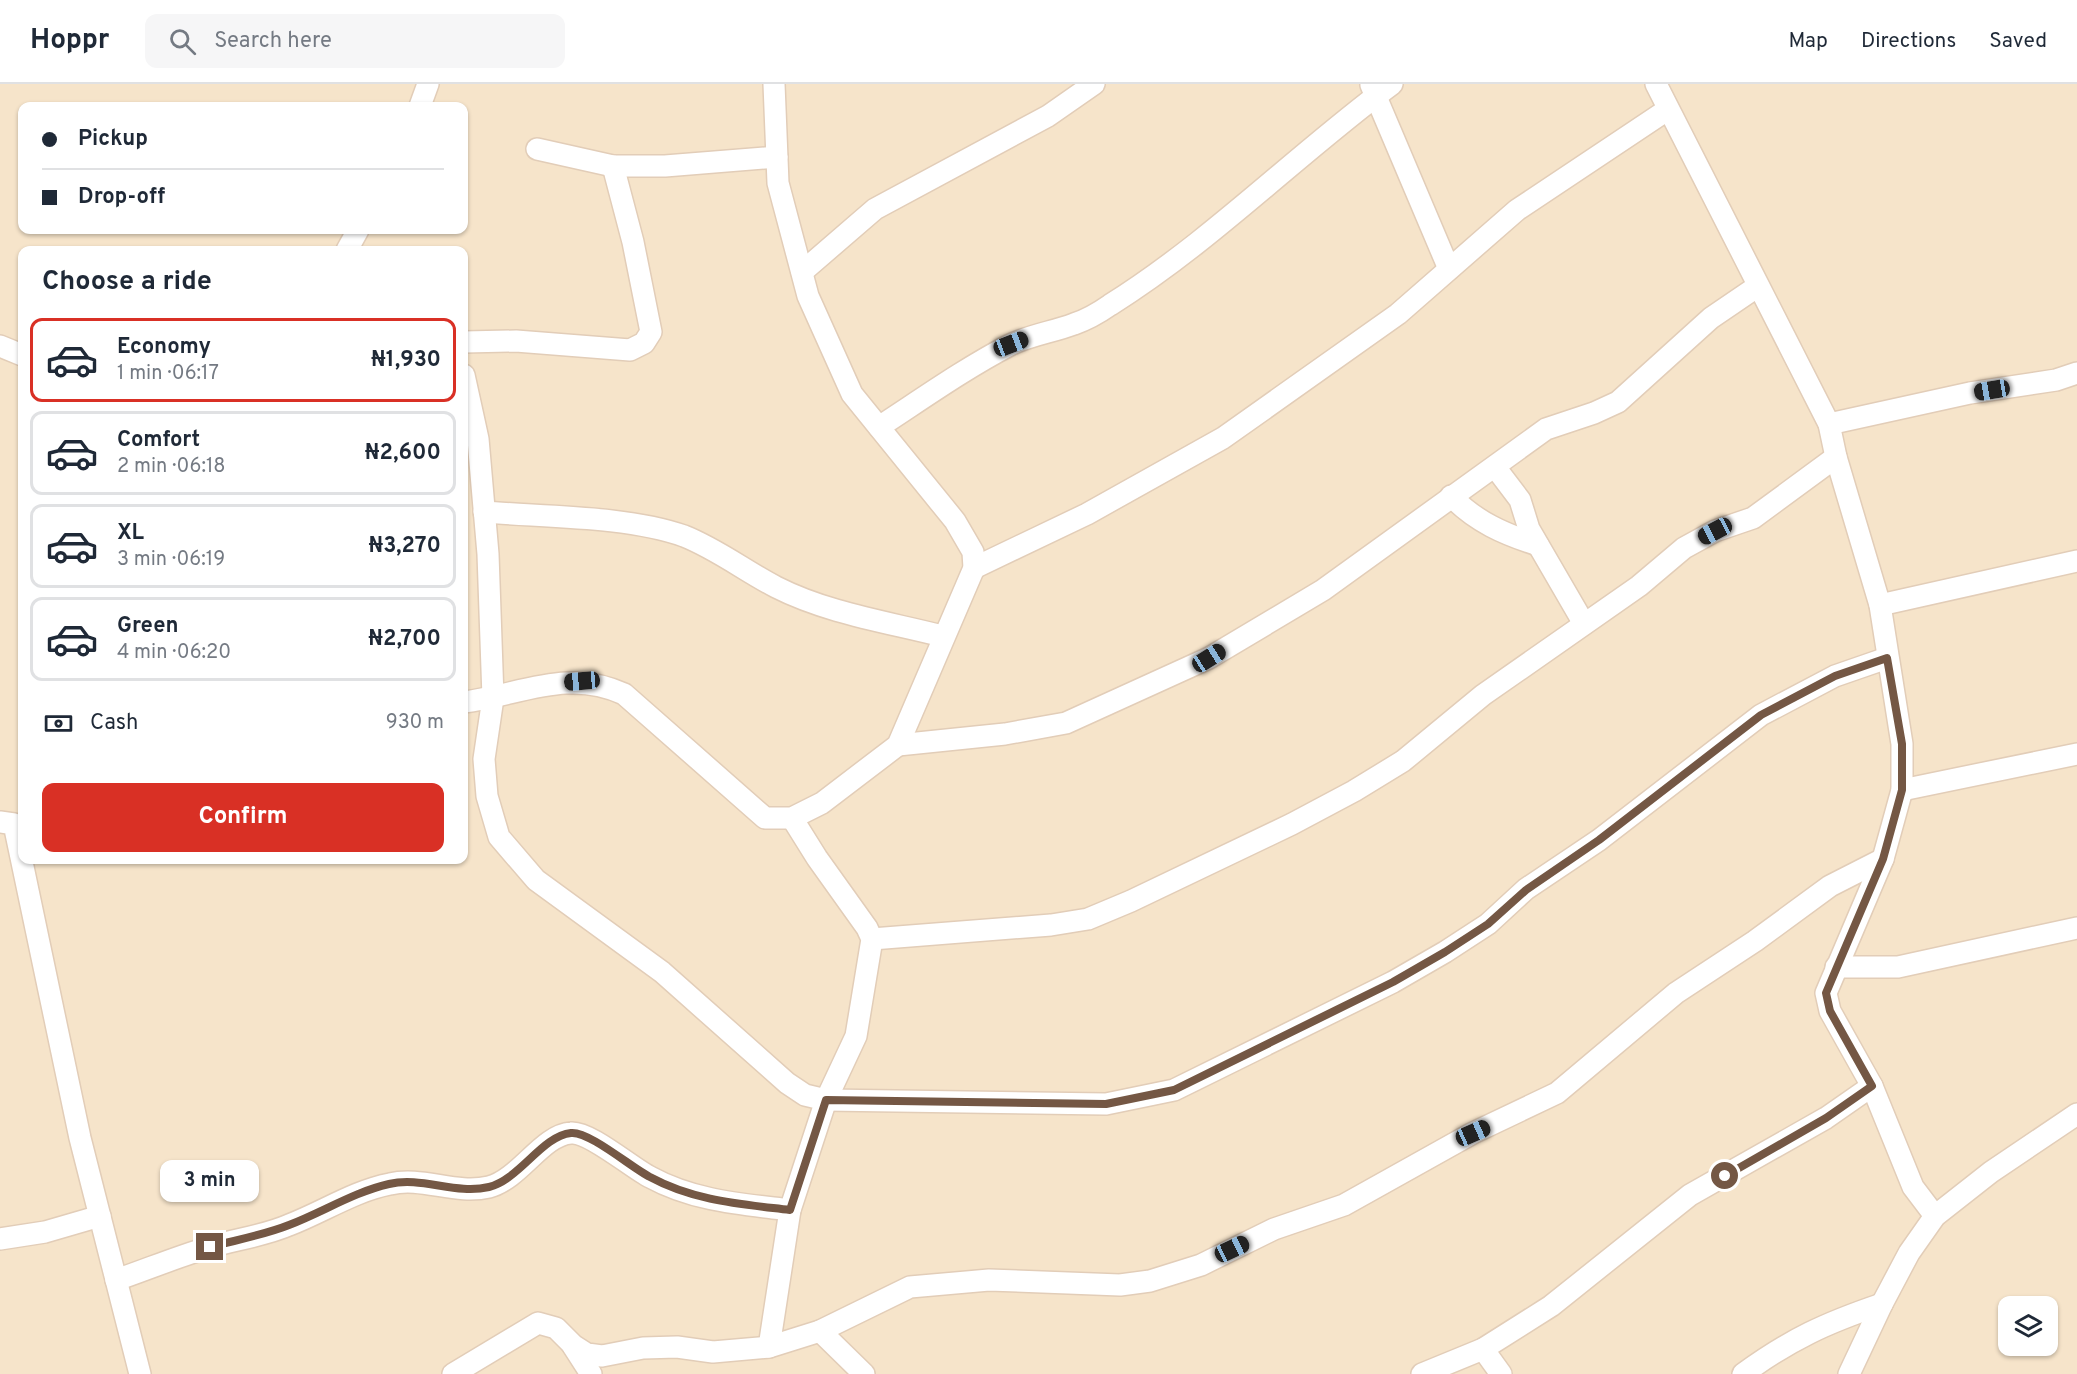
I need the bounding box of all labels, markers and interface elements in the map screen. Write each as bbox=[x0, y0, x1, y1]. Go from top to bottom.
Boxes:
search box bbox=[145, 14, 565, 68]
text: Hoppr bbox=[30, 23, 109, 59]
icon: search bbox=[166, 25, 199, 58]
text: Search here bbox=[214, 28, 332, 55]
text: Map bbox=[1788, 28, 1828, 55]
text: Directions bbox=[1861, 28, 1956, 55]
text: Saved bbox=[1989, 28, 2047, 55]
text: Pickup bbox=[78, 126, 148, 153]
text: Drop-off bbox=[78, 184, 165, 211]
text: Choose a ride bbox=[42, 265, 212, 299]
car bbox=[991, 329, 1031, 359]
icon: car bbox=[45, 333, 99, 387]
text: Economy bbox=[117, 334, 211, 361]
text: ₦1,930 bbox=[371, 347, 441, 374]
text: 1 min · 06:17 bbox=[117, 361, 219, 387]
car bbox=[1973, 378, 2011, 402]
icon: car bbox=[45, 426, 99, 480]
text: Comfort bbox=[117, 427, 200, 454]
text: ₦2,600 bbox=[365, 440, 441, 467]
text: 2 min · 06:18 bbox=[117, 454, 226, 480]
car bbox=[1695, 515, 1735, 547]
icon: car bbox=[45, 519, 99, 573]
text: XL bbox=[117, 520, 144, 547]
text: ₦3,270 bbox=[369, 533, 441, 560]
text: 3 min · 06:19 bbox=[117, 547, 225, 573]
icon: car bbox=[45, 612, 99, 666]
text: Green bbox=[117, 613, 179, 640]
text: ₦2,700 bbox=[368, 626, 441, 653]
text: 4 min · 06:20 bbox=[117, 640, 231, 666]
car bbox=[1189, 641, 1229, 675]
car bbox=[563, 670, 601, 692]
icon: cash bbox=[42, 707, 75, 740]
text: Cash bbox=[90, 710, 139, 737]
text: 930 m bbox=[386, 710, 444, 736]
button: Confirm bbox=[42, 783, 444, 852]
car bbox=[1453, 1117, 1493, 1149]
callout: 3 min bbox=[160, 1160, 260, 1202]
route start bbox=[1711, 1162, 1738, 1189]
text: 3 min bbox=[183, 1168, 236, 1194]
route end bbox=[196, 1233, 223, 1260]
car bbox=[1212, 1233, 1252, 1265]
map controls bbox=[1998, 1296, 2058, 1356]
button: layers bbox=[1998, 1296, 2058, 1356]

